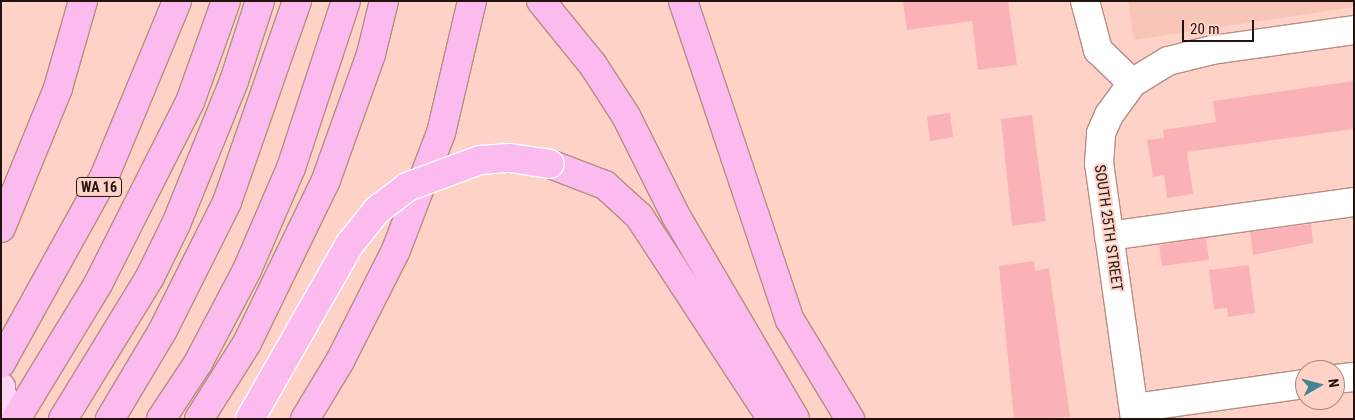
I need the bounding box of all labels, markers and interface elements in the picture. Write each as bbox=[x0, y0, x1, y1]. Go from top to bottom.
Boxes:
scale bar bbox=[1185, 10, 1258, 42]
text: 20 m bbox=[1190, 20, 1220, 38]
street label: SOUTH 25TH STREET bbox=[1090, 164, 1126, 292]
road number: WA 16 bbox=[75, 176, 123, 198]
north arrow bbox=[1295, 360, 1345, 410]
text: N bbox=[1325, 378, 1342, 388]

